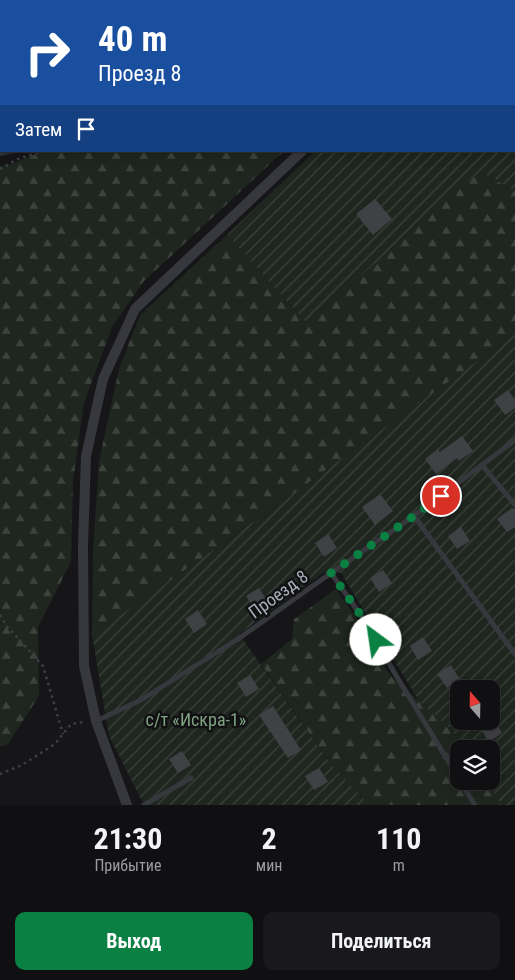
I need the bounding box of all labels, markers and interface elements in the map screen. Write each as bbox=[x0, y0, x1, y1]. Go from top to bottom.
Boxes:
text: 40 m bbox=[98, 19, 167, 60]
icon: right bbox=[15, 20, 80, 85]
text: Проезд 8 bbox=[98, 61, 181, 86]
icon: arrive bbox=[72, 115, 100, 143]
text: Затем bbox=[15, 118, 62, 141]
pin bbox=[420, 475, 462, 517]
icon: arrive bbox=[427, 482, 455, 510]
street label: Проезд 8 bbox=[244, 565, 312, 623]
position arrow bbox=[349, 613, 401, 665]
north arrow bbox=[450, 680, 500, 730]
map controls bbox=[450, 680, 500, 790]
park label: с/т «Искра-1» bbox=[146, 709, 246, 730]
button: layers bbox=[450, 740, 500, 790]
text: 21:30 bbox=[94, 821, 162, 856]
text: 2 bbox=[262, 821, 277, 856]
text: 110 bbox=[376, 821, 421, 856]
text: Прибытие bbox=[94, 856, 161, 875]
text: мин bbox=[256, 856, 282, 875]
text: m bbox=[393, 856, 405, 875]
button: Выход bbox=[15, 912, 253, 970]
button: Поделиться bbox=[263, 912, 500, 970]

